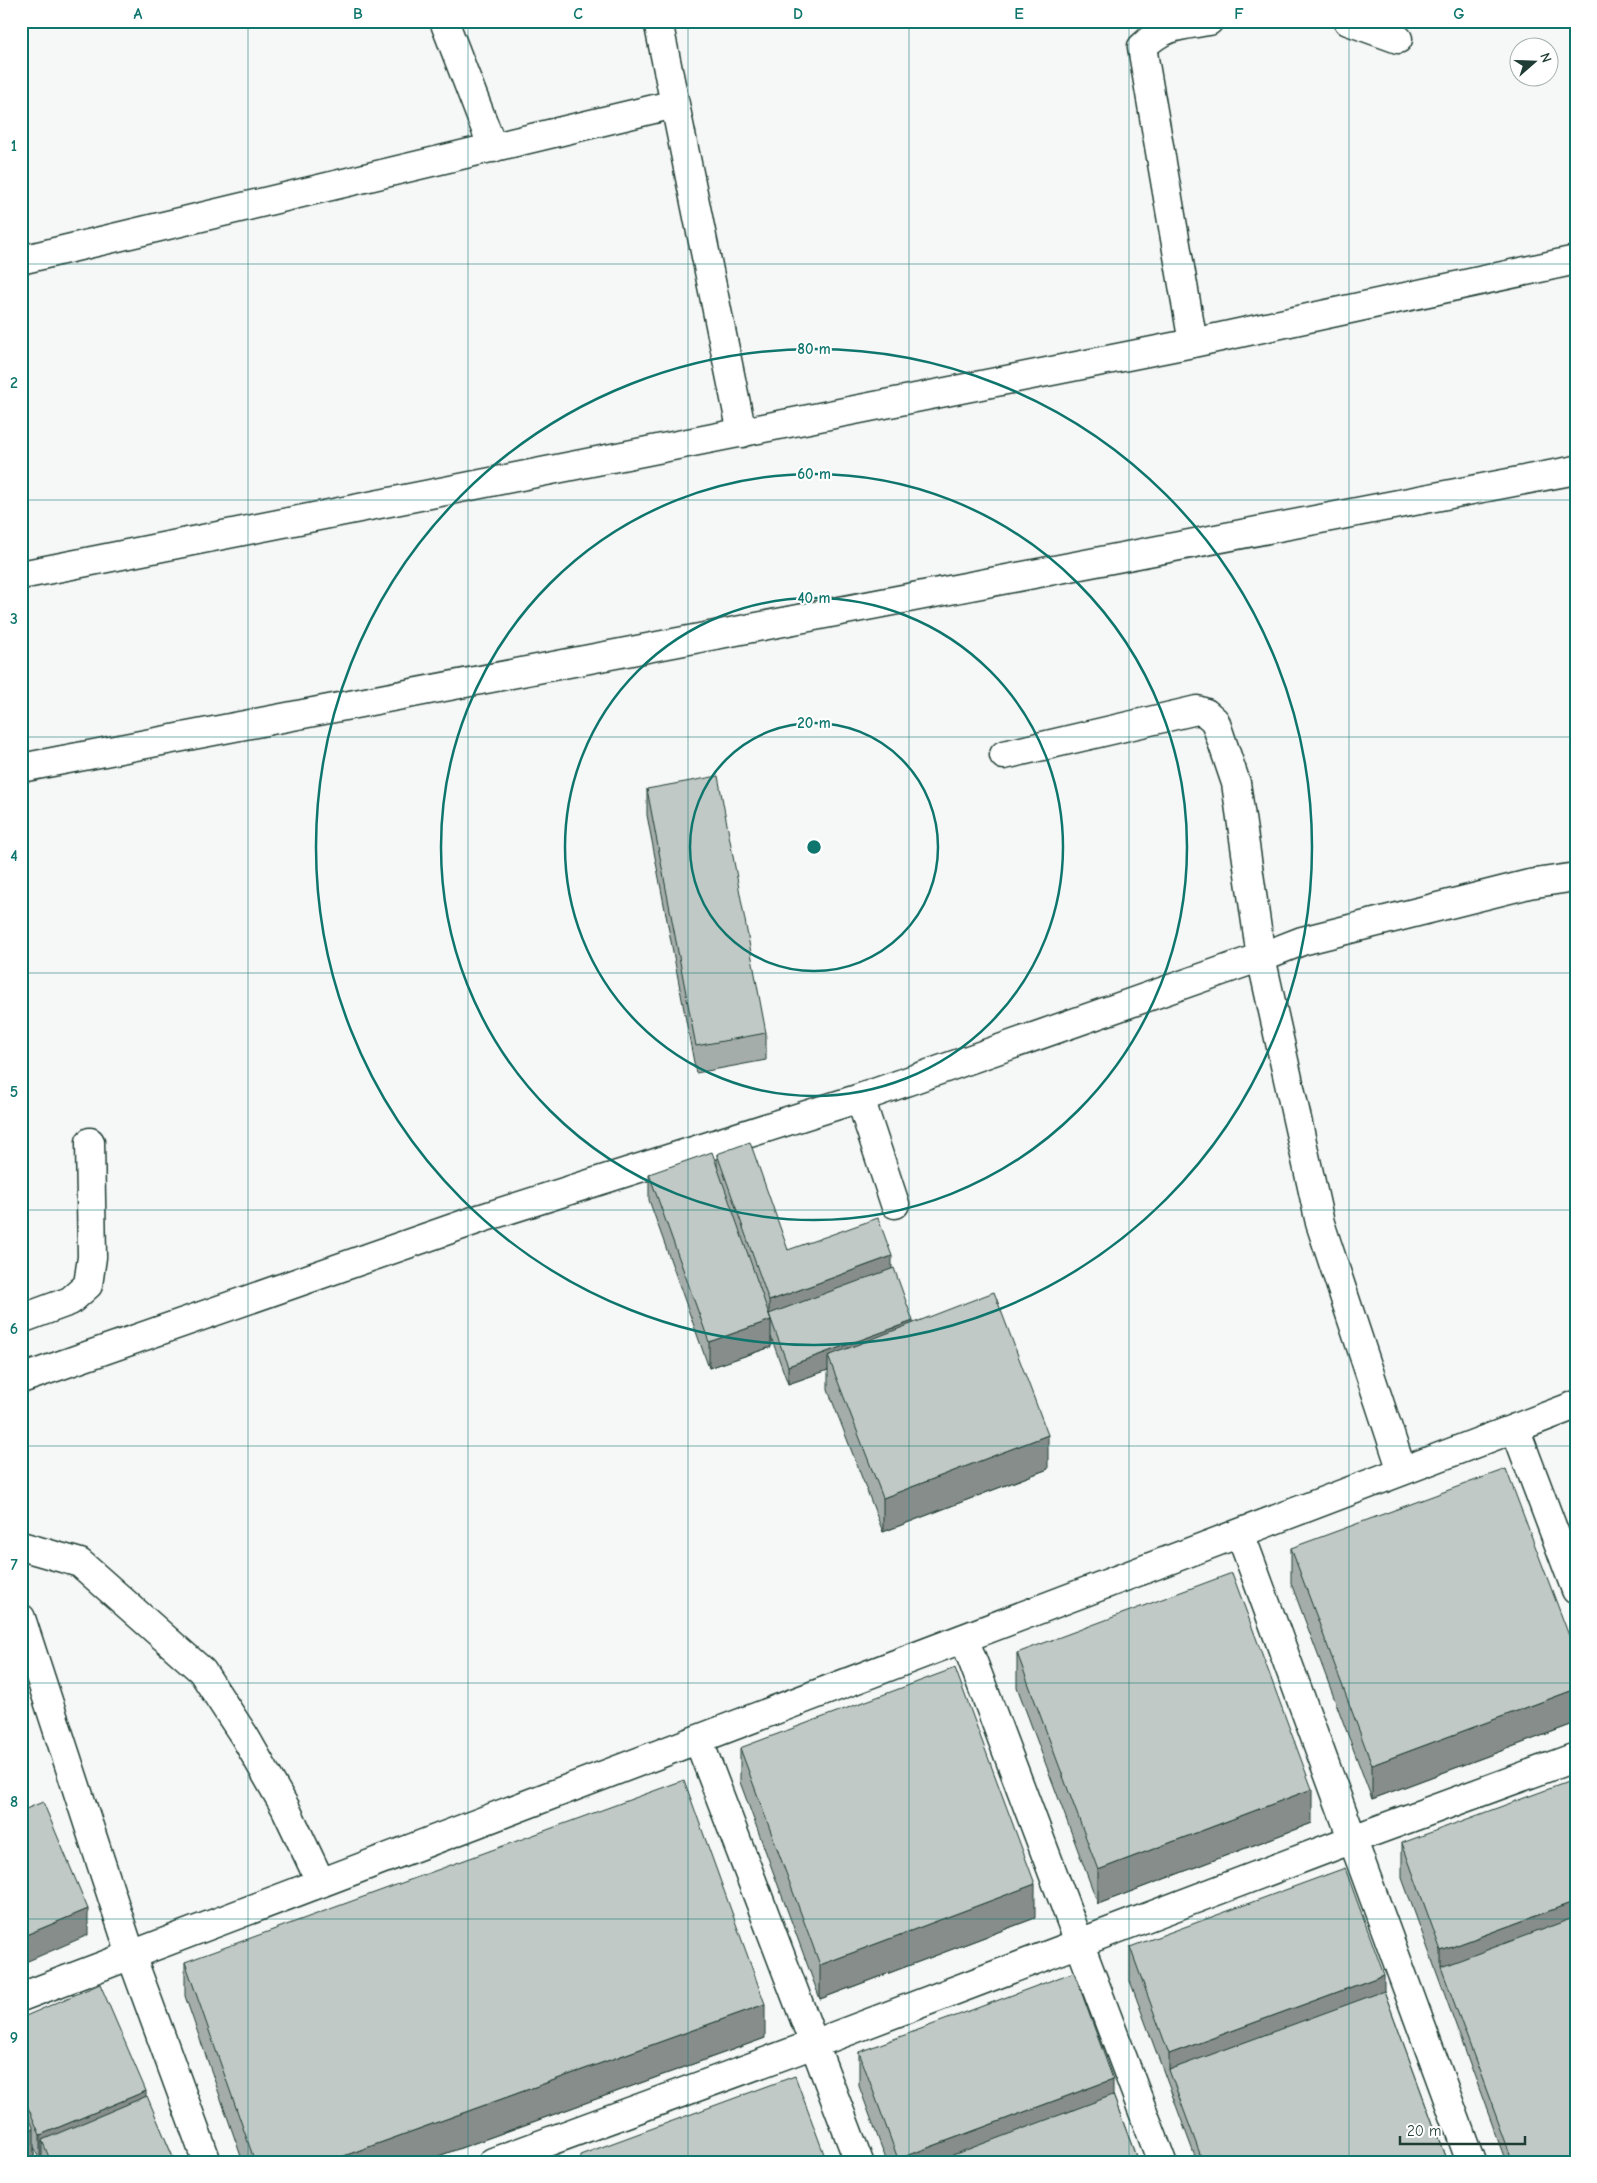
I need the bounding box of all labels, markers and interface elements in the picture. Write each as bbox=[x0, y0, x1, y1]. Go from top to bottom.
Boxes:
text: A bbox=[134, 5, 143, 23]
text: B bbox=[353, 5, 363, 23]
text: C bbox=[573, 5, 583, 23]
text: D bbox=[793, 5, 803, 23]
text: E bbox=[1014, 5, 1024, 23]
text: F bbox=[1234, 5, 1244, 23]
text: G bbox=[1453, 5, 1465, 23]
north arrow bbox=[1510, 38, 1560, 88]
text: N bbox=[1536, 51, 1555, 65]
text: 1 bbox=[11, 137, 17, 155]
text: 80 m bbox=[797, 340, 831, 358]
text: 2 bbox=[10, 374, 18, 392]
text: 60 m bbox=[797, 465, 831, 483]
text: 40 m bbox=[798, 589, 831, 607]
text: 3 bbox=[10, 610, 18, 628]
text: 20 m bbox=[797, 714, 831, 732]
centre of rings bbox=[805, 838, 823, 856]
text: 4 bbox=[10, 847, 18, 865]
text: 5 bbox=[10, 1083, 18, 1101]
text: 6 bbox=[10, 1320, 18, 1338]
text: 7 bbox=[10, 1556, 18, 1574]
text: 8 bbox=[10, 1793, 18, 1811]
text: 9 bbox=[10, 2029, 18, 2047]
scale bar bbox=[1400, 2113, 1524, 2145]
text: 20 m bbox=[1407, 2122, 1441, 2140]

